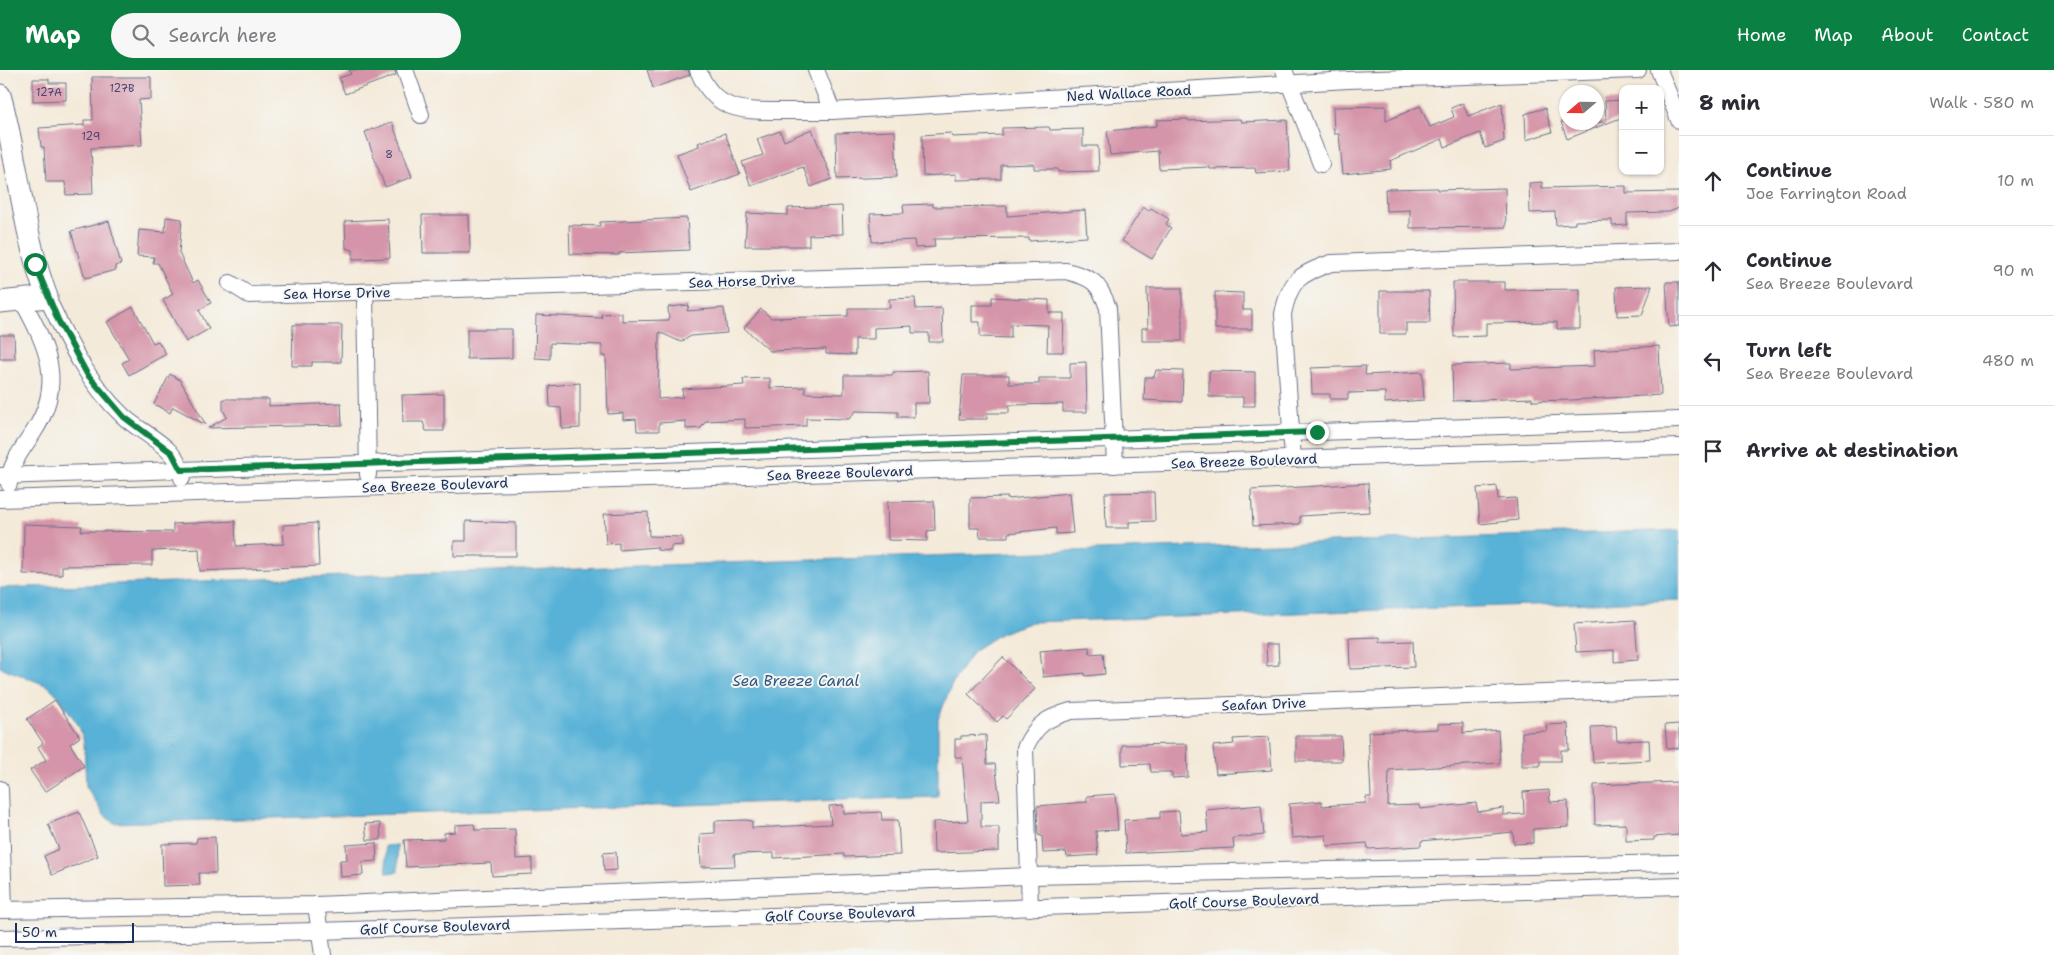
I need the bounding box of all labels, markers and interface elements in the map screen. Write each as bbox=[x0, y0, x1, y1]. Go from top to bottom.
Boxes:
search box bbox=[111, 13, 461, 58]
text: Map bbox=[25, 19, 81, 51]
icon: search bbox=[129, 21, 157, 49]
text: Search here bbox=[169, 23, 277, 48]
text: Home bbox=[1737, 23, 1786, 47]
text: Map bbox=[1814, 23, 1853, 47]
text: About bbox=[1881, 23, 1934, 47]
text: Contact bbox=[1962, 23, 2029, 47]
house number: 127B bbox=[109, 81, 135, 96]
street label: Ned Wallace Road bbox=[1066, 81, 1192, 105]
house number: 127A bbox=[36, 85, 62, 100]
north arrow bbox=[1559, 85, 1604, 130]
map controls bbox=[1619, 85, 1664, 175]
button: + bbox=[1619, 85, 1664, 130]
text: 8 min bbox=[1699, 89, 1760, 117]
text: Walk · 580 m bbox=[1929, 92, 2034, 113]
house number: 129 bbox=[82, 129, 100, 144]
button: − bbox=[1619, 130, 1664, 175]
house number: 8 bbox=[385, 147, 393, 162]
text: Continue bbox=[1746, 158, 1832, 183]
icon: ahead bbox=[1699, 167, 1727, 195]
text: 10 m bbox=[1997, 170, 2034, 191]
text: Joe Farrington Road bbox=[1746, 183, 1907, 204]
text: Continue bbox=[1746, 248, 1832, 273]
route start bbox=[24, 253, 47, 276]
icon: ahead bbox=[1699, 257, 1727, 285]
text: 90 m bbox=[1993, 260, 2034, 281]
street label: Sea Horse Drive bbox=[688, 270, 796, 292]
text: Sea Breeze Boulevard bbox=[1746, 273, 1913, 294]
street label: Sea Horse Drive bbox=[283, 283, 391, 303]
text: Turn left bbox=[1746, 338, 1832, 363]
icon: left bbox=[1699, 347, 1727, 375]
text: 480 m bbox=[1982, 350, 2034, 371]
text: Sea Breeze Boulevard bbox=[1746, 363, 1913, 384]
route end bbox=[1306, 421, 1329, 444]
icon: arrive bbox=[1699, 437, 1727, 465]
text: Arrive at destination bbox=[1746, 438, 1958, 463]
street label: Sea Breeze Boulevard bbox=[1171, 449, 1318, 473]
street label: Sea Breeze Boulevard bbox=[767, 461, 914, 485]
street label: Sea Breeze Boulevard bbox=[362, 473, 509, 497]
water label: Sea Breeze Canal bbox=[733, 671, 860, 691]
street label: Seafan Drive bbox=[1221, 694, 1307, 714]
street label: Golf Course Boulevard bbox=[1168, 889, 1320, 913]
street label: Golf Course Boulevard bbox=[764, 902, 916, 926]
street label: Golf Course Boulevard bbox=[359, 915, 511, 939]
scale bar bbox=[15, 920, 134, 943]
text: 50 m bbox=[22, 923, 57, 941]

